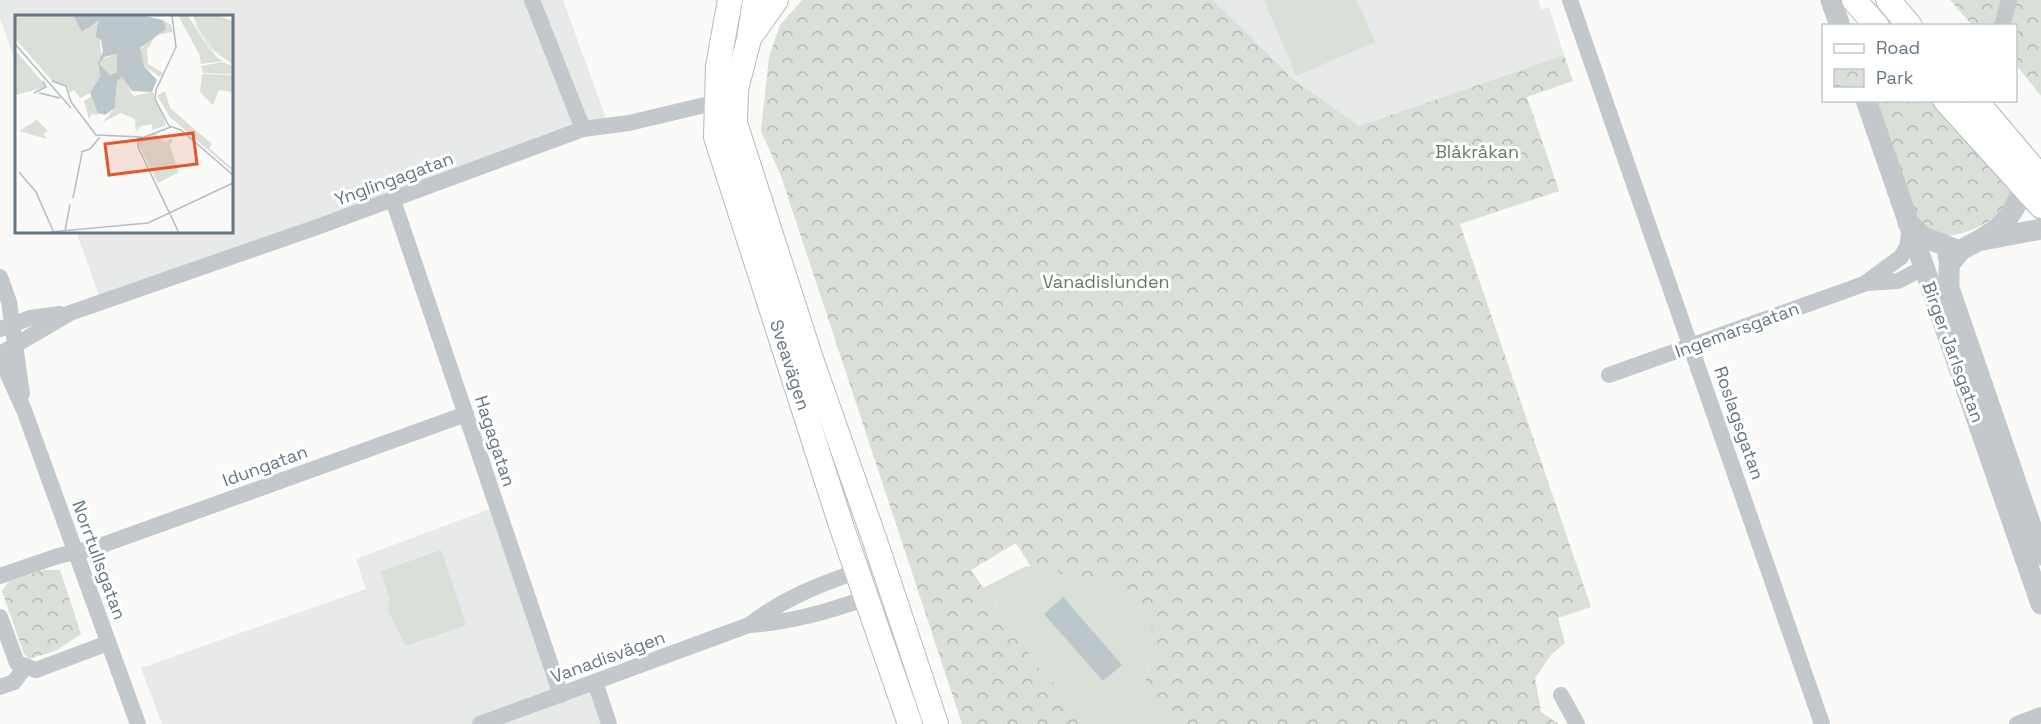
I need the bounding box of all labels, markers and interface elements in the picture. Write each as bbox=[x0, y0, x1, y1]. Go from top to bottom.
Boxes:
inset map bbox=[15, 15, 232, 232]
legend bbox=[1822, 24, 2017, 102]
text: Road bbox=[1876, 36, 1920, 59]
text: Park bbox=[1876, 66, 1914, 89]
park label: Blåkråkan bbox=[1435, 140, 1519, 163]
street label: Ynglingagatan bbox=[331, 146, 456, 211]
park label: Vanadislunden bbox=[1042, 270, 1170, 293]
street label: Birger Jarlsgatan bbox=[1917, 278, 1990, 426]
street label: Ingemarsgatan bbox=[1672, 296, 1802, 363]
street label: Sveavägen bbox=[765, 317, 816, 413]
street label: Roslagsgatan bbox=[1709, 363, 1770, 483]
street label: Hagagatan bbox=[470, 392, 521, 489]
street label: Idungatan bbox=[219, 440, 311, 492]
street label: Norrtullsgatan bbox=[67, 497, 132, 623]
street label: Vanadisvägen bbox=[548, 625, 668, 688]

